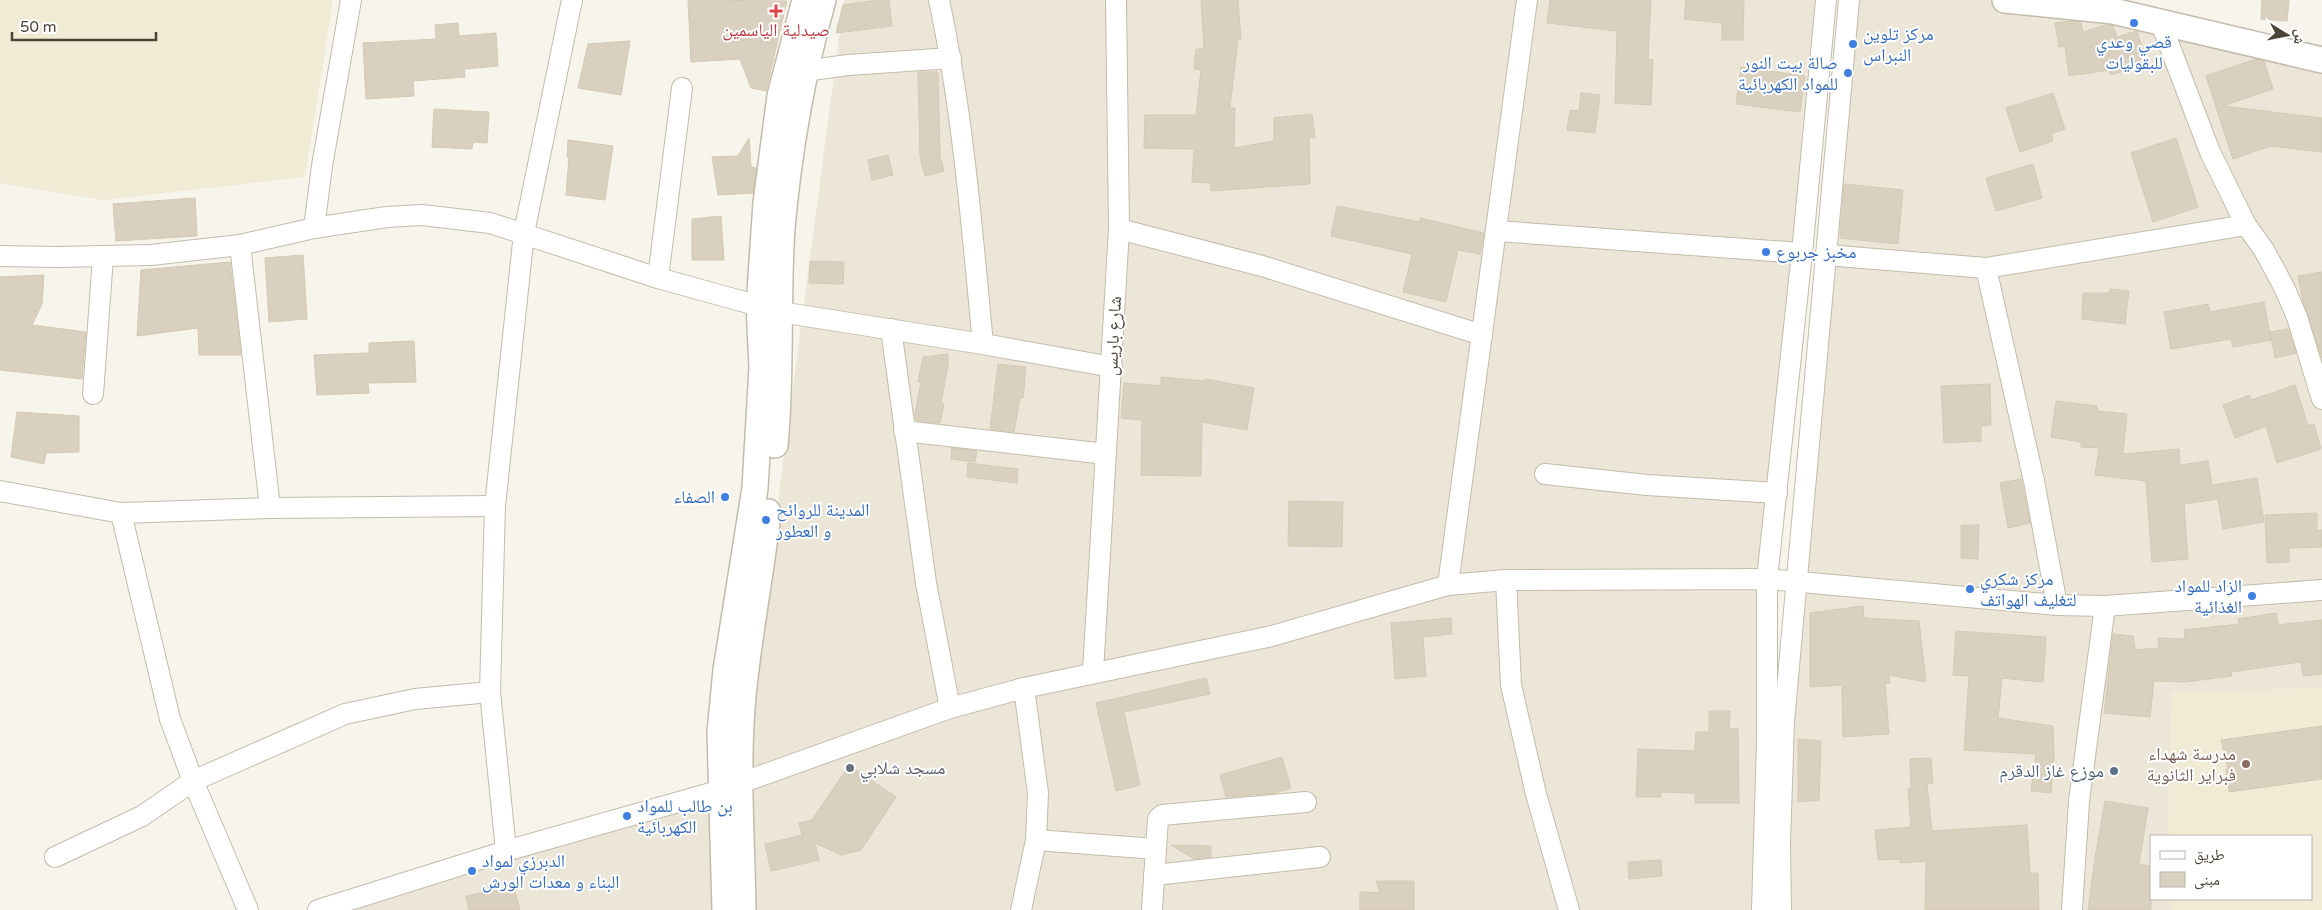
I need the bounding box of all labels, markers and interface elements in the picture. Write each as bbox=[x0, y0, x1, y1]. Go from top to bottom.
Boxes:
marker: صيدلية الياسمين bbox=[770, 5, 782, 17]
scale bar bbox=[12, 10, 156, 42]
north arrow bbox=[2262, 10, 2312, 60]
marker: قصي وعدي للبقوليات bbox=[2128, 17, 2140, 29]
text: 50 m bbox=[20, 18, 57, 36]
place label: صيدلية الياسمين bbox=[722, 19, 830, 41]
place label: مركز تلوين النبراس bbox=[1863, 23, 1934, 66]
text: ش bbox=[2290, 28, 2309, 46]
place label: قصي وعدي للبقوليات bbox=[2096, 31, 2172, 74]
marker: مركز تلوين النبراس bbox=[1847, 38, 1859, 50]
place label: صالة بيت النور للمواد الكهربائية bbox=[1738, 52, 1838, 95]
marker: صالة بيت النور للمواد الكهربائية bbox=[1842, 67, 1854, 79]
place label: مخبز جربوع bbox=[1776, 241, 1856, 263]
marker: مخبز جربوع bbox=[1760, 246, 1772, 258]
street label: شارع باريس bbox=[1100, 296, 1126, 376]
place label: الصفاء bbox=[674, 486, 715, 508]
marker: الصفاء bbox=[719, 491, 731, 503]
place label: المدينة للروائح و العطور bbox=[775, 499, 869, 542]
marker: المدينة للروائح و العطور bbox=[760, 514, 772, 526]
place label: مركز شكري لتغليف الهواتف bbox=[1980, 568, 2077, 611]
place label: الزاد للمواد الغذائية bbox=[2174, 575, 2242, 618]
marker: مركز شكري لتغليف الهواتف bbox=[1964, 583, 1976, 595]
marker: الزاد للمواد الغذائية bbox=[2246, 590, 2258, 602]
place label: مدرسة شهداء فبراير الثانوية bbox=[2147, 743, 2236, 786]
place label: مسجد شلابي bbox=[860, 757, 945, 783]
marker: مدرسة شهداء فبراير الثانوية bbox=[2240, 758, 2252, 770]
place label: موزع غاز الدقرم bbox=[1999, 760, 2104, 783]
marker: مسجد شلابي bbox=[844, 762, 856, 774]
marker: موزع غاز الدقرم bbox=[2108, 765, 2120, 777]
place label: بن طالب للمواد الكهربائية bbox=[637, 795, 733, 838]
marker: بن طالب للمواد الكهربائية bbox=[621, 810, 633, 822]
legend bbox=[2150, 835, 2312, 900]
text: طريق bbox=[2194, 846, 2225, 865]
place label: الدبرزي لمواد البناء و معدات الورش bbox=[482, 850, 620, 893]
marker: الدبرزي لمواد البناء و معدات الورش bbox=[466, 865, 478, 877]
text: مبنى bbox=[2194, 871, 2220, 890]

